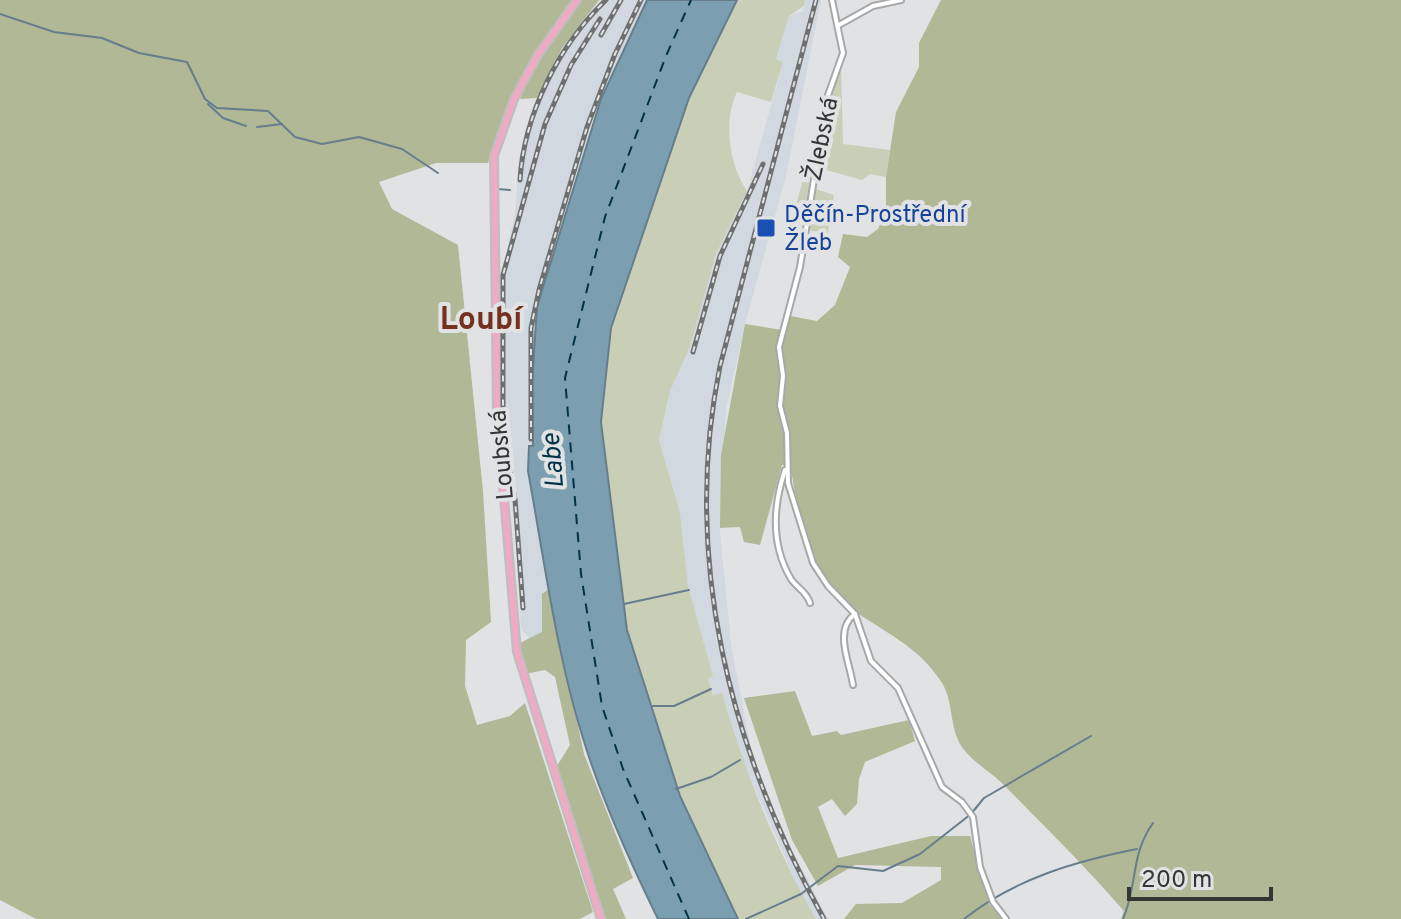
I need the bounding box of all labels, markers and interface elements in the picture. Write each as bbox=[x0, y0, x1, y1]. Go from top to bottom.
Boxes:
street label: Žlebská bbox=[798, 94, 846, 184]
place label: Děčín-Prostřední Žleb bbox=[784, 201, 968, 259]
marker: Děčín-Prostřední Žleb bbox=[755, 217, 777, 239]
district label: Loubí bbox=[440, 301, 524, 341]
street label: Loubská bbox=[484, 409, 522, 501]
water label: Labe bbox=[536, 431, 573, 490]
scale bar bbox=[1129, 851, 1271, 901]
text: 200 m bbox=[1141, 866, 1212, 896]

